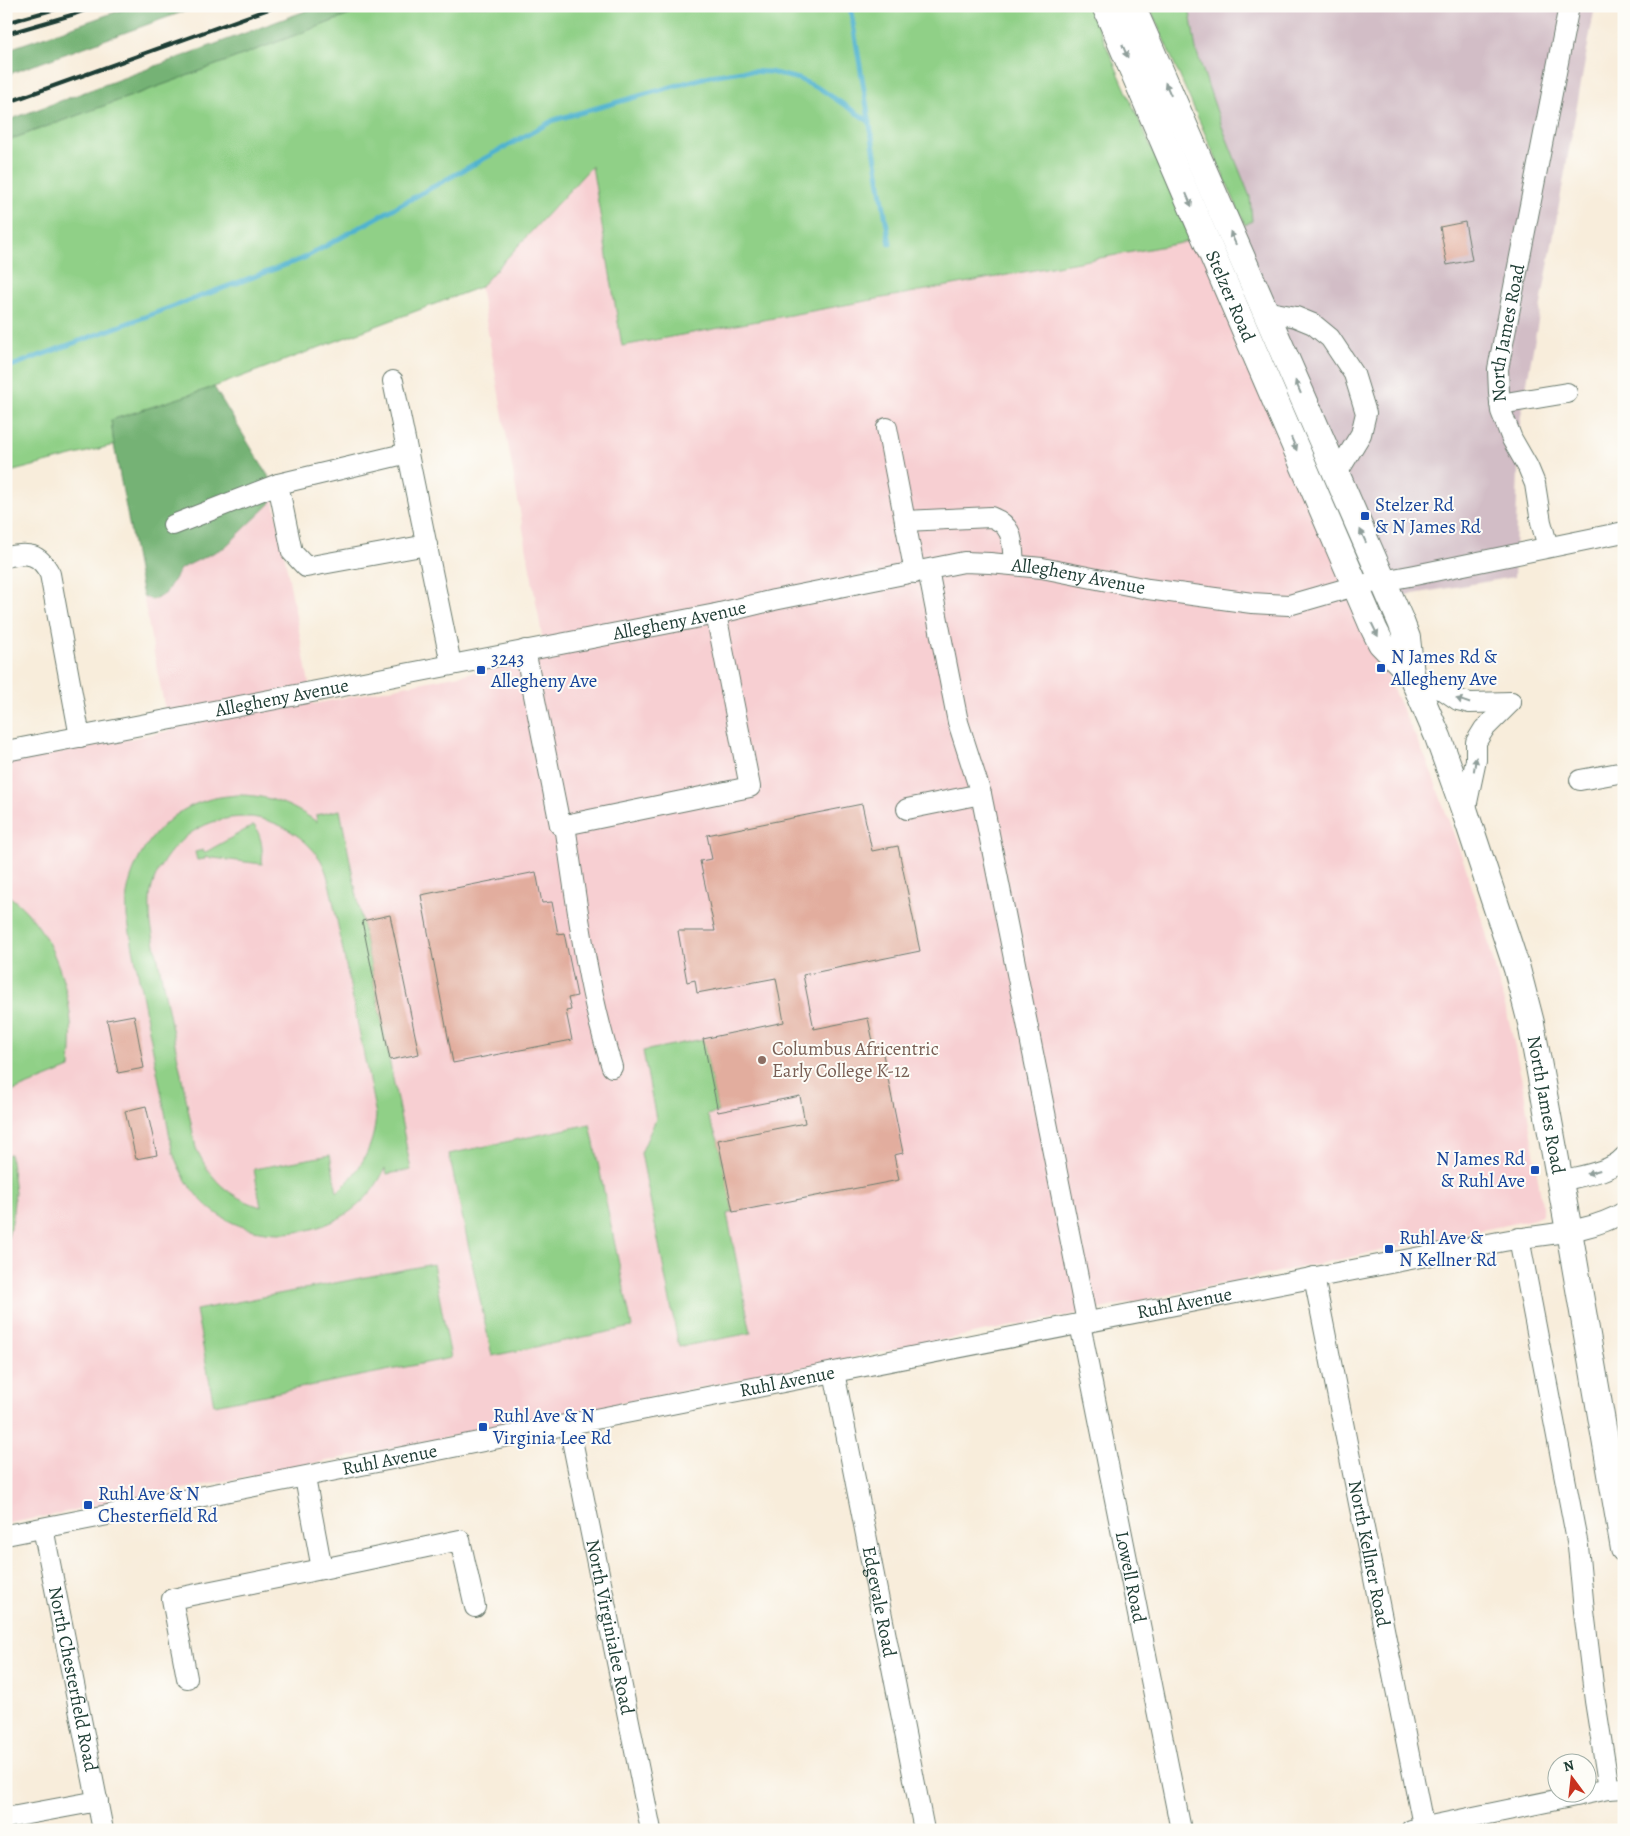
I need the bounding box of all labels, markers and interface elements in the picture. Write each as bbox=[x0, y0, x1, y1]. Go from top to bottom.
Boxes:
one-way arrow bbox=[1121, 44, 1129, 58]
one-way arrow bbox=[1164, 82, 1172, 96]
one-way arrow bbox=[1185, 193, 1193, 208]
one-way arrow bbox=[1229, 231, 1237, 245]
street label: Stelzer Road bbox=[1199, 246, 1262, 347]
street label: North James Road bbox=[1485, 261, 1531, 404]
one-way arrow bbox=[1294, 380, 1302, 394]
one-way arrow bbox=[1291, 437, 1299, 451]
place label: Stelzer Rd & N James Rd bbox=[1375, 492, 1482, 540]
marker: Stelzer Rd & N James Rd bbox=[1359, 510, 1371, 522]
one-way arrow bbox=[1358, 529, 1366, 543]
street label: Allegheny Avenue bbox=[1009, 552, 1147, 601]
street label: Allegheny Avenue bbox=[610, 594, 749, 647]
one-way arrow bbox=[1371, 623, 1379, 637]
place label: N James Rd & Allegheny Ave bbox=[1390, 644, 1498, 692]
place label: 3243 Allegheny Ave bbox=[490, 646, 597, 694]
marker: N James Rd & Allegheny Ave bbox=[1375, 662, 1387, 674]
marker: 3243 Allegheny Ave bbox=[475, 664, 487, 676]
street label: Allegheny Avenue bbox=[212, 672, 351, 724]
one-way arrow bbox=[1455, 696, 1470, 704]
one-way arrow bbox=[1471, 756, 1479, 772]
street label: North James Road bbox=[1521, 1034, 1571, 1177]
place label: Columbus Africentric Early College K-12 bbox=[772, 1036, 939, 1084]
marker: Columbus Africentric Early College K-12 bbox=[756, 1054, 768, 1066]
place label: N James Rd & Ruhl Ave bbox=[1436, 1146, 1526, 1194]
marker: N James Rd & Ruhl Ave bbox=[1529, 1164, 1541, 1176]
one-way arrow bbox=[1586, 1168, 1601, 1176]
place label: Ruhl Ave & N Kellner Rd bbox=[1399, 1225, 1498, 1273]
marker: Ruhl Ave & N Kellner Rd bbox=[1383, 1243, 1395, 1255]
street label: Ruhl Avenue bbox=[1135, 1281, 1234, 1325]
street label: Ruhl Avenue bbox=[737, 1360, 837, 1404]
place label: Ruhl Ave & N Virginia Lee Rd bbox=[492, 1403, 612, 1451]
marker: Ruhl Ave & N Virginia Lee Rd bbox=[477, 1421, 489, 1433]
street label: Ruhl Avenue bbox=[340, 1438, 440, 1482]
street label: North Kellner Road bbox=[1342, 1478, 1396, 1630]
place label: Ruhl Ave & N Chesterfield Rd bbox=[98, 1481, 219, 1529]
marker: Ruhl Ave & N Chesterfield Rd bbox=[82, 1499, 94, 1511]
street label: Lowell Road bbox=[1109, 1529, 1153, 1626]
street label: North Virginialee Road bbox=[579, 1537, 640, 1718]
street label: Edgevale Road bbox=[856, 1544, 903, 1660]
street label: North Chesterfield Road bbox=[42, 1584, 104, 1775]
north arrow bbox=[1548, 1754, 1598, 1804]
text: N bbox=[1561, 1755, 1576, 1776]

